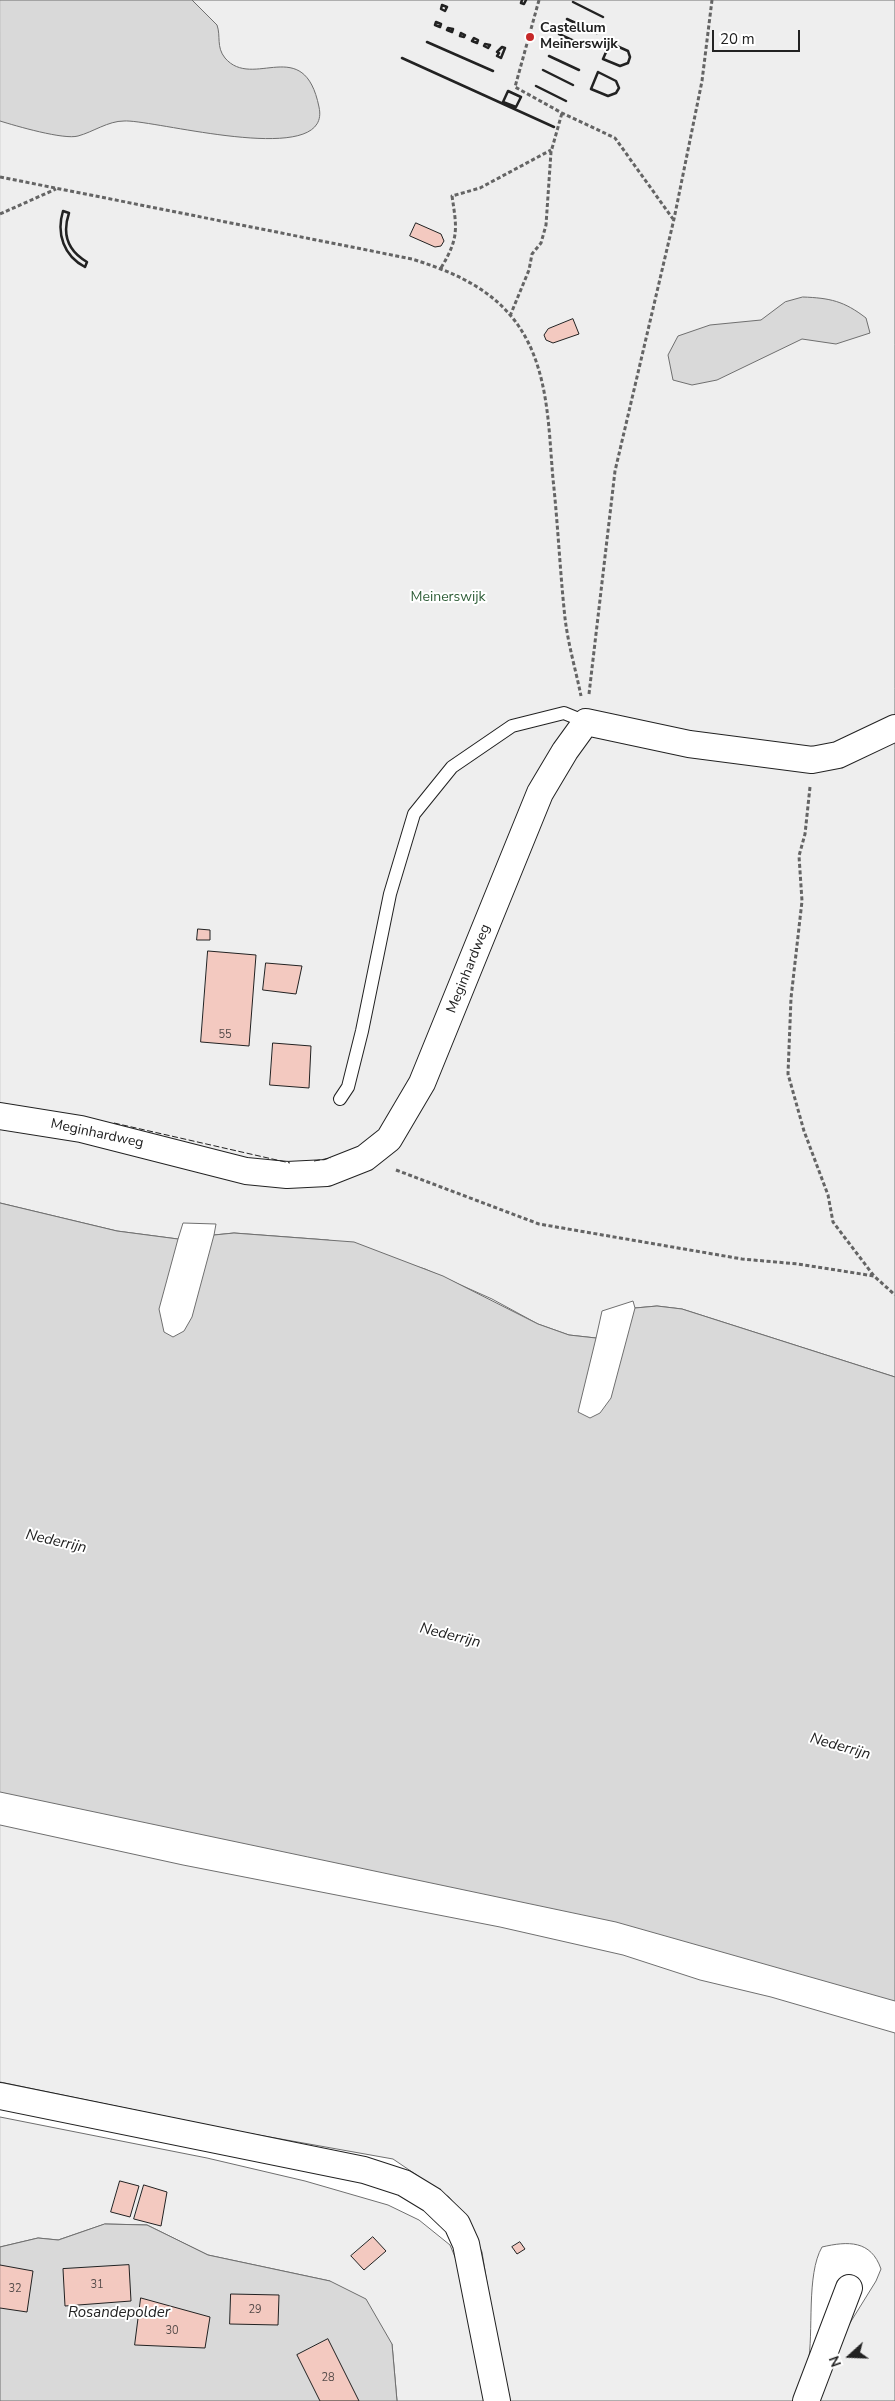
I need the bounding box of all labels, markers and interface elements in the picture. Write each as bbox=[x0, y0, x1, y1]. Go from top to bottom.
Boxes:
scale bar bbox=[715, 20, 802, 52]
place label: Castellum Meinerswijk bbox=[540, 21, 618, 54]
text: 20 m bbox=[720, 29, 755, 49]
marker: Castellum Meinerswijk bbox=[524, 31, 536, 43]
park label: Meinerswijk bbox=[411, 590, 485, 606]
street label: Meginhardweg bbox=[443, 922, 495, 1016]
house number: 55 bbox=[218, 1028, 232, 1042]
street label: Meginhardweg bbox=[49, 1116, 145, 1152]
water label: Nederrijn bbox=[24, 1526, 88, 1558]
water label: Nederrijn bbox=[418, 1620, 482, 1652]
water label: Nederrijn bbox=[808, 1730, 872, 1764]
house number: 31 bbox=[90, 2278, 104, 2292]
house number: 32 bbox=[8, 2282, 22, 2296]
house number: 29 bbox=[248, 2303, 262, 2317]
water label: Rosandepolder bbox=[68, 2304, 170, 2322]
house number: 30 bbox=[165, 2324, 179, 2338]
north arrow bbox=[825, 2331, 875, 2381]
text: N bbox=[825, 2353, 846, 2369]
house number: 28 bbox=[321, 2371, 335, 2385]

